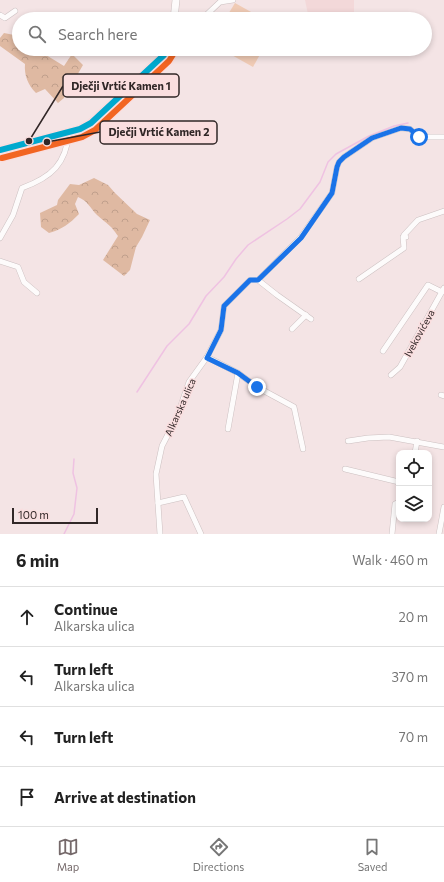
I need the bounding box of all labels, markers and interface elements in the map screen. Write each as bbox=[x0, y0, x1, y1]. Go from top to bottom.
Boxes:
search box bbox=[12, 12, 432, 56]
icon: search bbox=[26, 23, 48, 45]
text: Search here bbox=[58, 25, 137, 43]
callout: Dječji Vrtić Kamen 1 bbox=[63, 74, 179, 97]
text: Dječji Vrtić Kamen 1 bbox=[71, 79, 171, 92]
callout: Dječji Vrtić Kamen 2 bbox=[100, 121, 217, 144]
text: Dječji Vrtić Kamen 2 bbox=[109, 125, 210, 138]
route start bbox=[410, 128, 428, 146]
street label: Ivekovićeva bbox=[401, 307, 437, 359]
street label: Alkarska ulica bbox=[162, 376, 198, 438]
route end bbox=[248, 378, 266, 396]
map controls bbox=[396, 450, 432, 522]
button: locate bbox=[396, 450, 432, 486]
button: layers bbox=[396, 486, 432, 522]
scale bar bbox=[12, 506, 98, 525]
text: 100 m bbox=[18, 508, 49, 521]
text: 6 min bbox=[16, 550, 59, 571]
text: Walk · 460 m bbox=[352, 552, 428, 568]
text: Continue bbox=[54, 600, 118, 618]
icon: ahead bbox=[16, 606, 38, 628]
text: 20 m bbox=[399, 609, 428, 625]
text: Alkarska ulica bbox=[54, 618, 134, 634]
text: Turn left bbox=[54, 660, 113, 678]
icon: left bbox=[16, 666, 38, 688]
text: 370 m bbox=[391, 669, 428, 685]
text: Alkarska ulica bbox=[54, 678, 134, 694]
icon: left bbox=[16, 726, 38, 748]
text: Turn left bbox=[54, 728, 113, 746]
text: 70 m bbox=[399, 729, 428, 745]
icon: arrive bbox=[16, 786, 38, 808]
text: Arrive at destination bbox=[54, 788, 196, 806]
tab: Map bbox=[57, 836, 79, 873]
tab: Directions bbox=[193, 836, 244, 873]
tab: Saved bbox=[358, 836, 387, 873]

